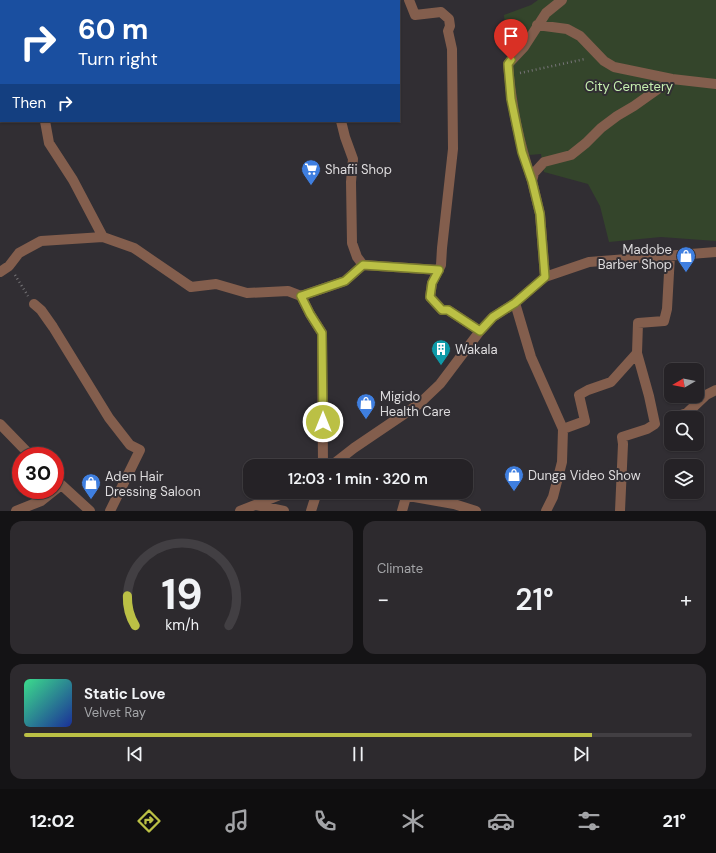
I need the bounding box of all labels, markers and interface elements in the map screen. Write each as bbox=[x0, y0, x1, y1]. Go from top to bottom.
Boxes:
text: 60 m bbox=[78, 11, 148, 48]
icon: right bbox=[12, 16, 64, 68]
pin bbox=[494, 19, 528, 60]
icon: arrive bbox=[500, 25, 522, 47]
text: Turn right bbox=[78, 47, 158, 71]
park label: City Cemetery bbox=[585, 78, 673, 95]
icon: right bbox=[54, 92, 76, 114]
text: Then bbox=[12, 93, 46, 113]
supermarket icon: Shafii Shop bbox=[300, 158, 322, 186]
place label: Shafii Shop bbox=[325, 161, 392, 178]
place label: Madobe Barber Shop bbox=[598, 241, 672, 273]
shop icon: Madobe Barber Shop bbox=[675, 245, 697, 273]
building icon: Wakala bbox=[430, 338, 452, 366]
place label: Wakala bbox=[455, 341, 498, 358]
north arrow bbox=[664, 363, 704, 403]
map controls bbox=[664, 363, 704, 499]
place label: Migido Health Care bbox=[380, 388, 451, 420]
shop icon: Migido Health Care bbox=[355, 392, 377, 420]
position arrow bbox=[302, 401, 344, 443]
button: search bbox=[664, 411, 704, 451]
speed limit sign: 30 bbox=[12, 447, 64, 499]
button: layers bbox=[664, 459, 704, 499]
shop icon: Dunga Video Show bbox=[503, 464, 525, 492]
place label: Dunga Video Show bbox=[528, 467, 641, 484]
place label: Aden Hair Dressing Saloon bbox=[105, 468, 201, 500]
text: 12:03 · 1 min · 320 m bbox=[288, 469, 428, 489]
shop icon: Aden Hair Dressing Saloon bbox=[80, 472, 102, 500]
text: Climate bbox=[377, 560, 423, 577]
text: 19 bbox=[161, 567, 202, 621]
text: 21° bbox=[515, 580, 554, 619]
text: − bbox=[377, 585, 389, 614]
text: + bbox=[680, 585, 692, 614]
text: km/h bbox=[165, 615, 198, 633]
text: Static Love bbox=[84, 684, 165, 704]
text: Velvet Ray bbox=[84, 704, 146, 721]
icon: previous bbox=[124, 743, 146, 765]
icon: pause bbox=[347, 743, 369, 765]
icon: next bbox=[570, 743, 592, 765]
icon: directions bbox=[135, 807, 163, 835]
icon: music bbox=[223, 807, 251, 835]
icon: phone bbox=[311, 807, 339, 835]
icon: climate bbox=[399, 807, 427, 835]
icon: car bbox=[487, 807, 515, 835]
icon: filters bbox=[575, 807, 603, 835]
text: 12:02 bbox=[30, 809, 75, 833]
text: 21° bbox=[663, 809, 686, 833]

